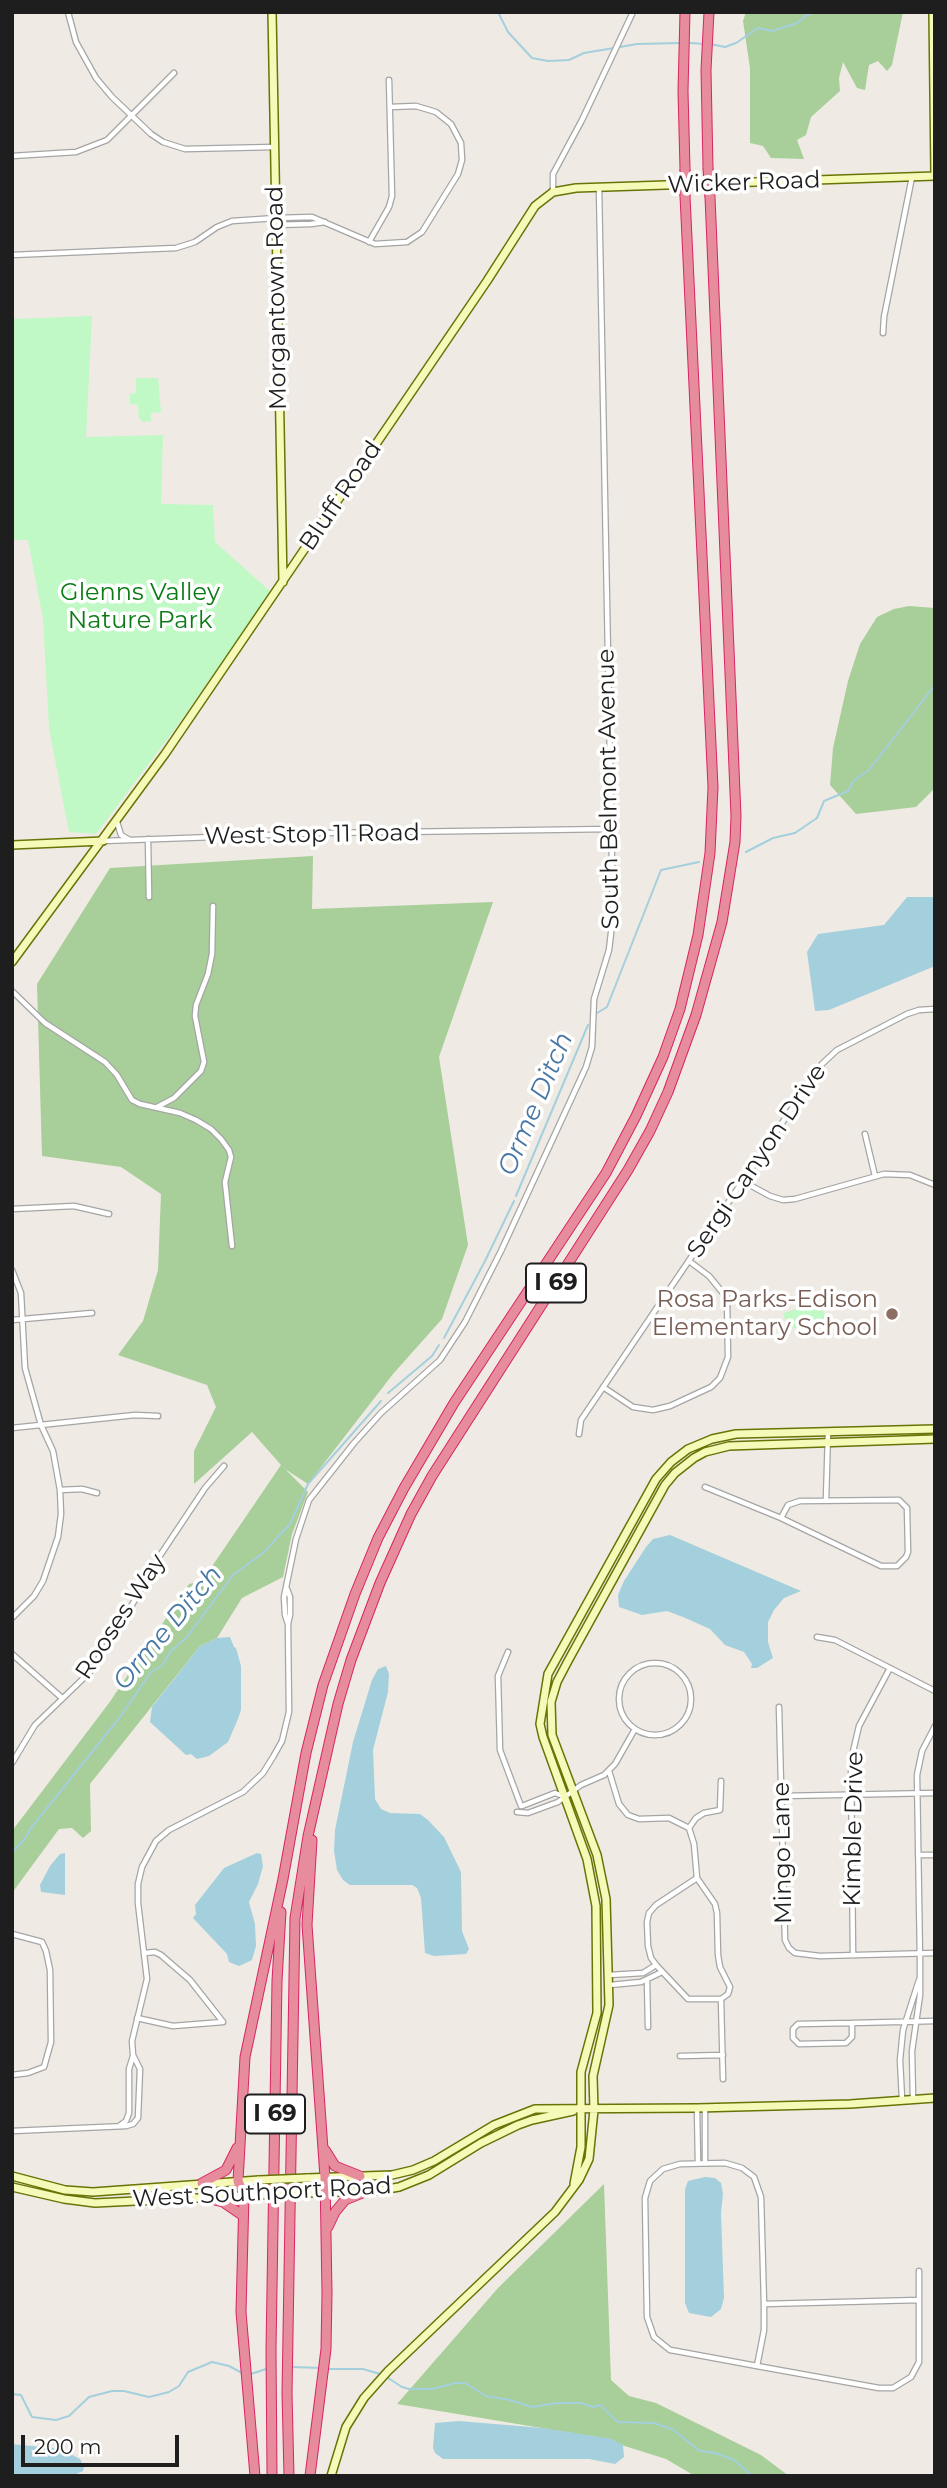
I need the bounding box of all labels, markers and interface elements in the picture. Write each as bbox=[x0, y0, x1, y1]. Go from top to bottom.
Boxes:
street label: Wicker Road bbox=[667, 166, 821, 200]
street label: Morgantown Road bbox=[261, 186, 293, 410]
street label: Bluff Road bbox=[294, 436, 388, 556]
park label: Glenns Valley Nature Park bbox=[60, 579, 220, 635]
street label: South Belmont Avenue bbox=[592, 648, 626, 930]
street label: West Stop 11 Road bbox=[204, 819, 420, 851]
water label: Orme Ditch bbox=[492, 1028, 580, 1180]
street label: Sergi Canyon Drive bbox=[681, 1059, 833, 1263]
road number: I 69 bbox=[526, 1264, 586, 1302]
place label: Rosa Parks-Edison Elementary School bbox=[652, 1286, 878, 1342]
marker: Rosa Parks-Edison Elementary School bbox=[884, 1306, 900, 1322]
street label: Rooses Way bbox=[70, 1549, 172, 1685]
water label: Orme Ditch bbox=[107, 1559, 229, 1697]
street label: Kimble Drive bbox=[838, 1751, 870, 1907]
street label: Mingo Lane bbox=[767, 1782, 799, 1924]
road number: I 69 bbox=[245, 2094, 305, 2134]
street label: West Southport Road bbox=[132, 2172, 392, 2214]
scale bar bbox=[24, 2422, 182, 2466]
text: 200 m bbox=[34, 2434, 101, 2459]

